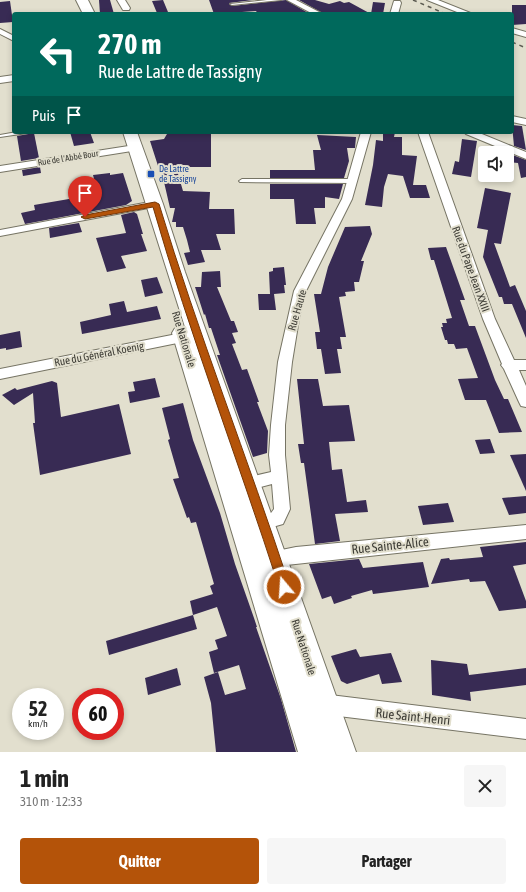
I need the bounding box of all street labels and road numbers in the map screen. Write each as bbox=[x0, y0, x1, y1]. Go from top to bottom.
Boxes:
street label: Rue de l'Abbé Bour bbox=[37, 148, 99, 168]
street label: Rue du Pape Jean XXIII bbox=[450, 225, 492, 313]
street label: Rue Haute bbox=[285, 288, 309, 332]
street label: Rue Nationale bbox=[170, 309, 198, 369]
street label: Rue du Général Koenig bbox=[53, 339, 145, 369]
street label: Rue Sainte-Alice bbox=[351, 534, 429, 557]
street label: Rue Nationale bbox=[289, 618, 319, 676]
street label: Rue Saint-Henri bbox=[375, 705, 451, 728]

